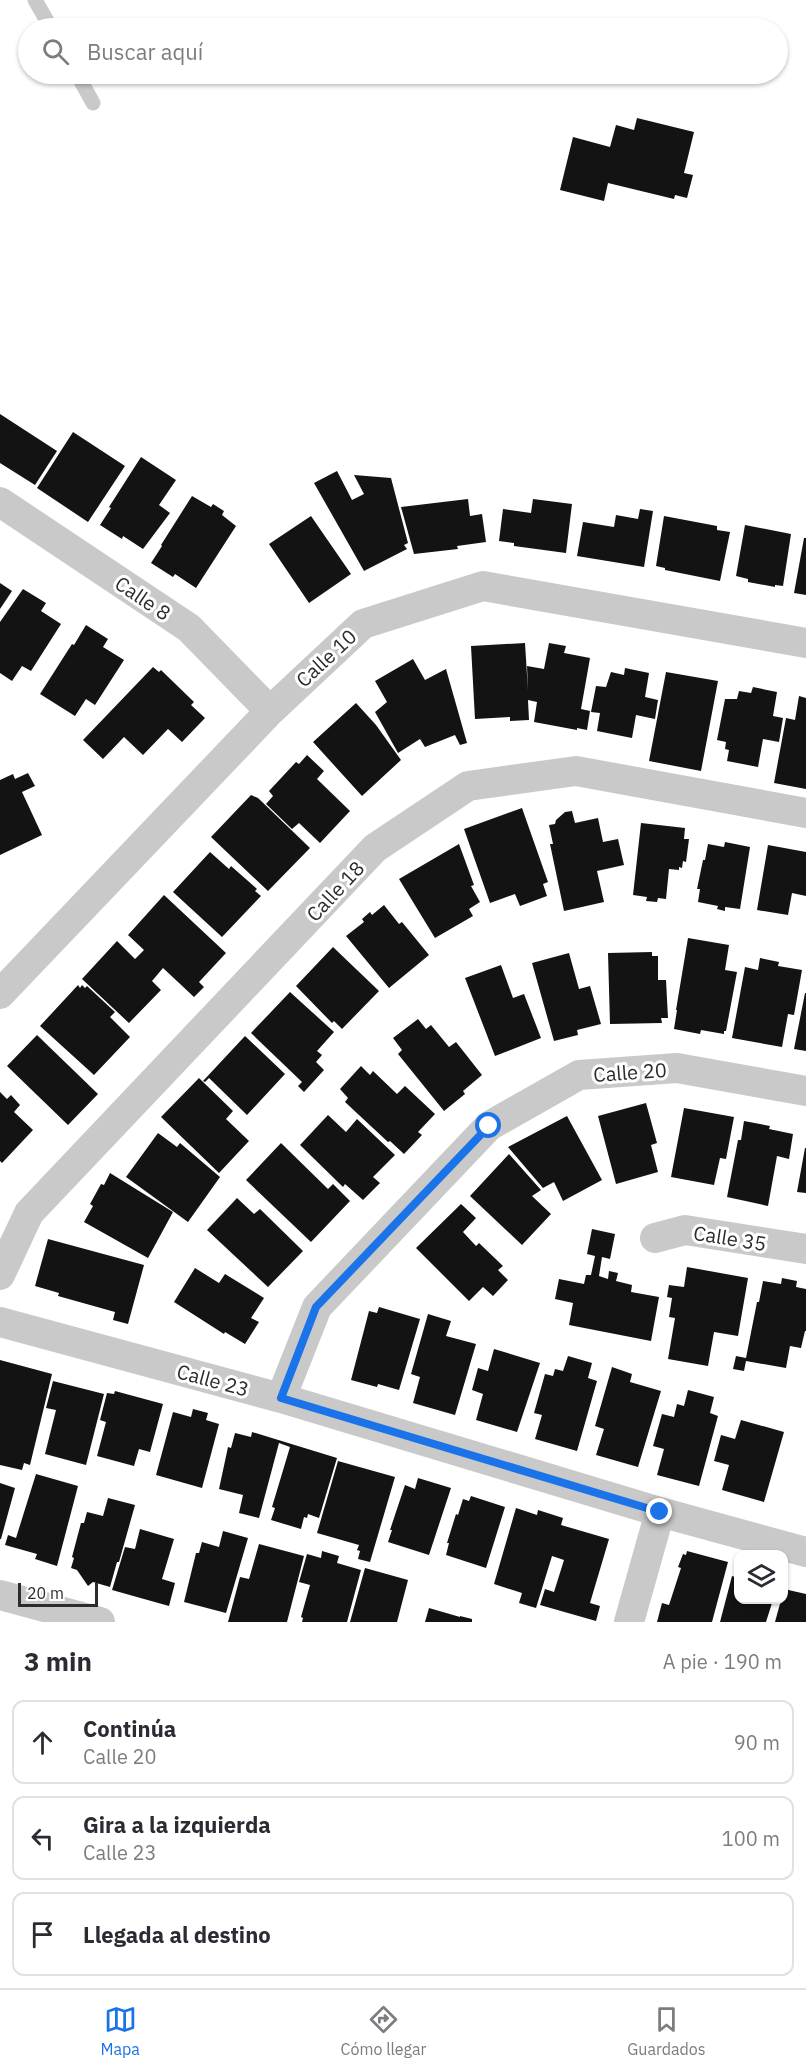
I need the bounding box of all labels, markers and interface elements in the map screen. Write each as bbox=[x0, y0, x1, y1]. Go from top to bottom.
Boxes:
search box bbox=[18, 18, 788, 84]
icon: search bbox=[39, 35, 72, 68]
text: Buscar aquí bbox=[87, 37, 203, 66]
street label: Calle 8 bbox=[110, 570, 176, 626]
street label: Calle 10 bbox=[290, 623, 362, 693]
street label: Calle 18 bbox=[300, 855, 370, 927]
street label: Calle 20 bbox=[592, 1056, 668, 1088]
route start bbox=[475, 1112, 501, 1138]
street label: Calle 35 bbox=[692, 1219, 768, 1257]
street label: Calle 23 bbox=[174, 1357, 252, 1403]
route end bbox=[646, 1498, 672, 1524]
map controls bbox=[734, 1550, 788, 1604]
button: layers bbox=[734, 1550, 788, 1604]
scale bar bbox=[18, 1580, 98, 1608]
text: 20 m bbox=[27, 1583, 64, 1603]
text: 3 min bbox=[24, 1644, 92, 1678]
text: A pie · 190 m bbox=[663, 1648, 782, 1675]
text: Continúa bbox=[83, 1714, 176, 1743]
icon: ahead bbox=[26, 1726, 59, 1759]
text: 90 m bbox=[734, 1729, 780, 1756]
text: Calle 20 bbox=[83, 1743, 157, 1770]
text: Gira a la izquierda bbox=[83, 1810, 271, 1839]
icon: left bbox=[26, 1822, 59, 1855]
text: 100 m bbox=[722, 1825, 780, 1852]
text: Calle 23 bbox=[83, 1839, 157, 1866]
icon: arrive bbox=[26, 1918, 59, 1951]
text: Llegada al destino bbox=[83, 1920, 271, 1949]
tab: Mapa bbox=[100, 2003, 140, 2059]
tab: Cómo llegar bbox=[341, 2003, 426, 2059]
tab: Guardados bbox=[627, 2003, 706, 2059]

